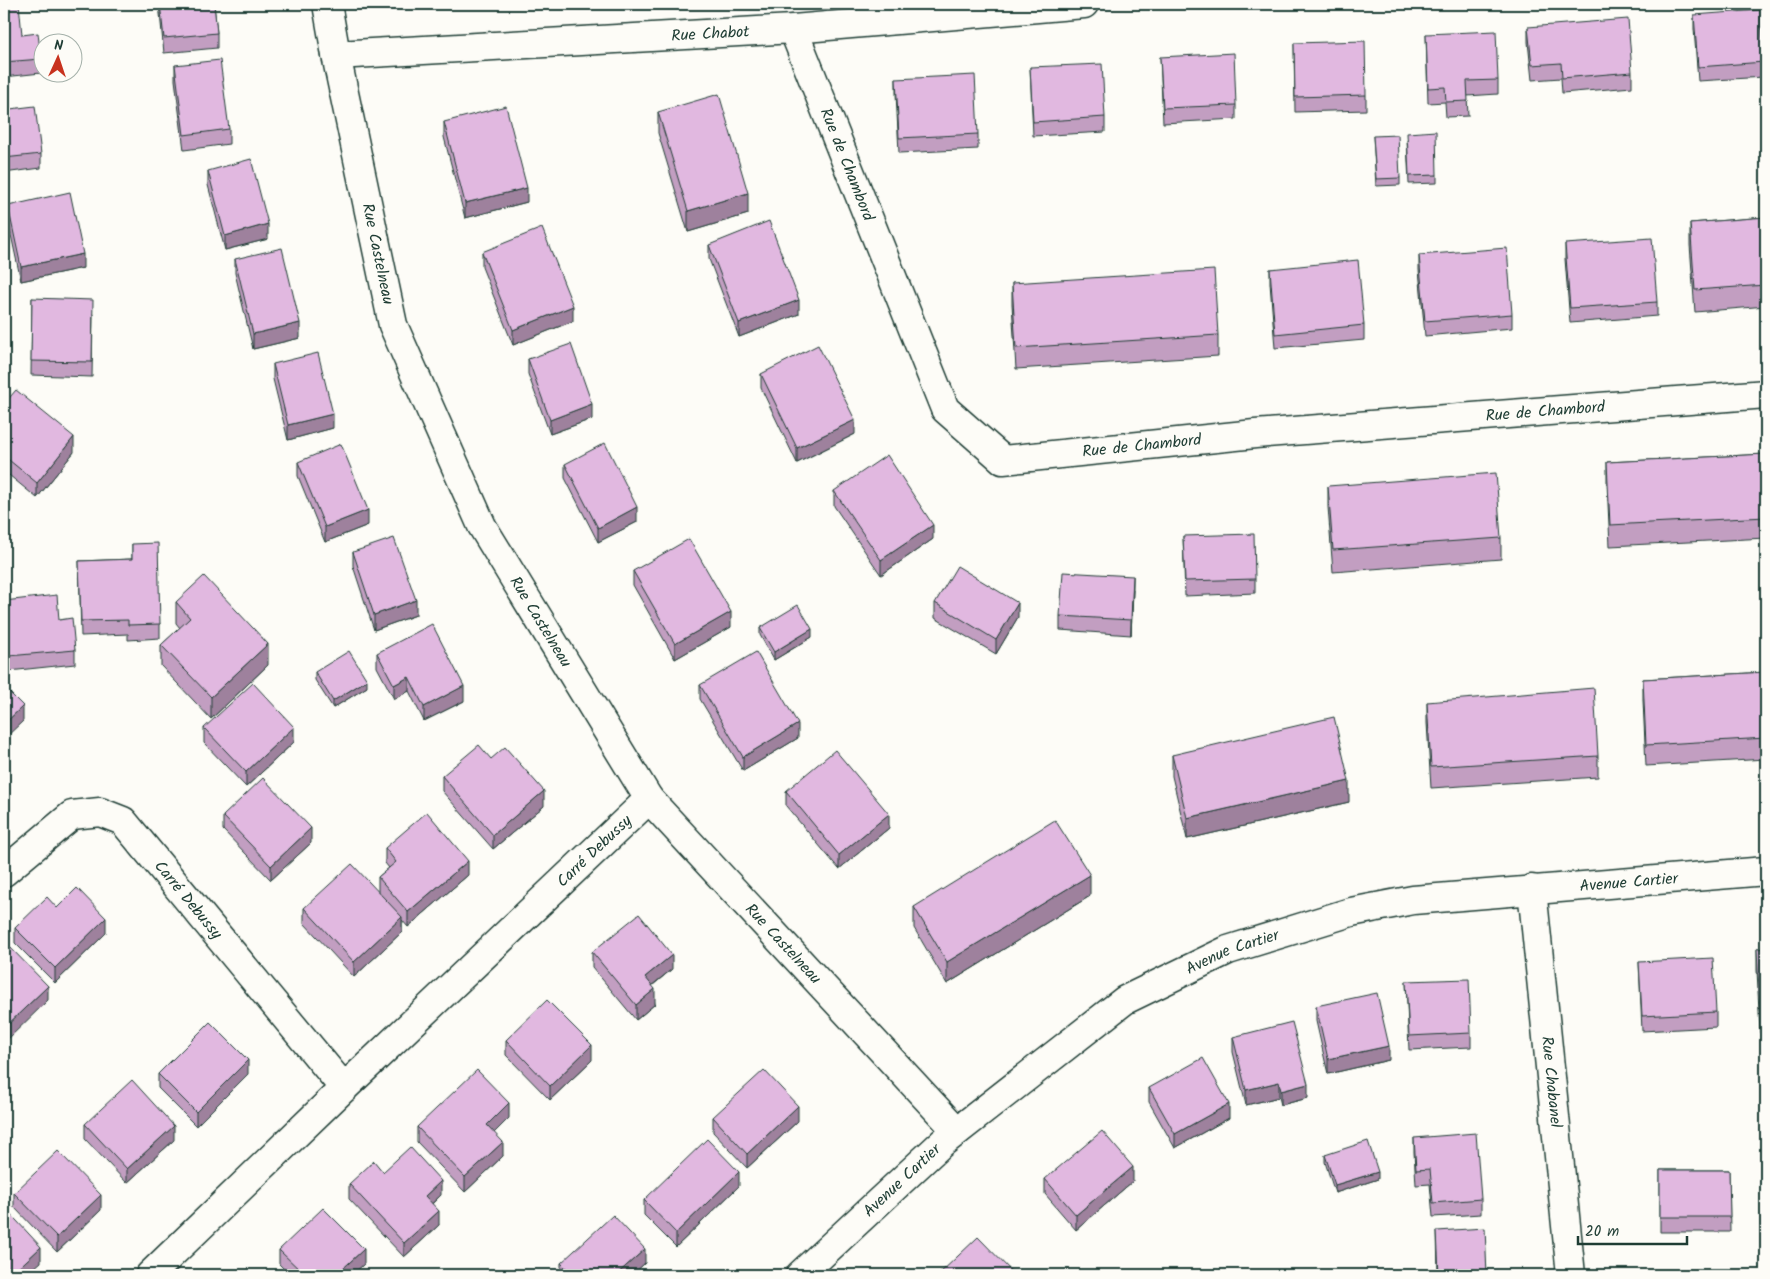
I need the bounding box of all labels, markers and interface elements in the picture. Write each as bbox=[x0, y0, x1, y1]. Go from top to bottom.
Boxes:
street label: Rue Chabot bbox=[671, 19, 751, 48]
north arrow bbox=[32, 32, 82, 82]
text: N bbox=[54, 35, 64, 57]
street label: Rue de Chambord bbox=[813, 104, 881, 226]
street label: Rue Castelneau bbox=[355, 201, 401, 307]
street label: Rue de Chambord bbox=[1485, 394, 1607, 428]
street label: Rue de Chambord bbox=[1081, 427, 1204, 464]
street label: Rue Castelneau bbox=[503, 572, 578, 673]
street label: Carré Debussy bbox=[551, 809, 638, 893]
street label: Carré Debussy bbox=[148, 855, 229, 945]
street label: Avenue Cartier bbox=[1579, 866, 1681, 899]
street label: Rue Castelneau bbox=[739, 898, 828, 990]
street label: Avenue Cartier bbox=[1181, 922, 1284, 981]
street label: Rue Chabanel bbox=[1534, 1035, 1569, 1129]
street label: Avenue Cartier bbox=[857, 1137, 948, 1223]
scale bar bbox=[1578, 1214, 1686, 1246]
text: 20 m bbox=[1585, 1220, 1619, 1244]

